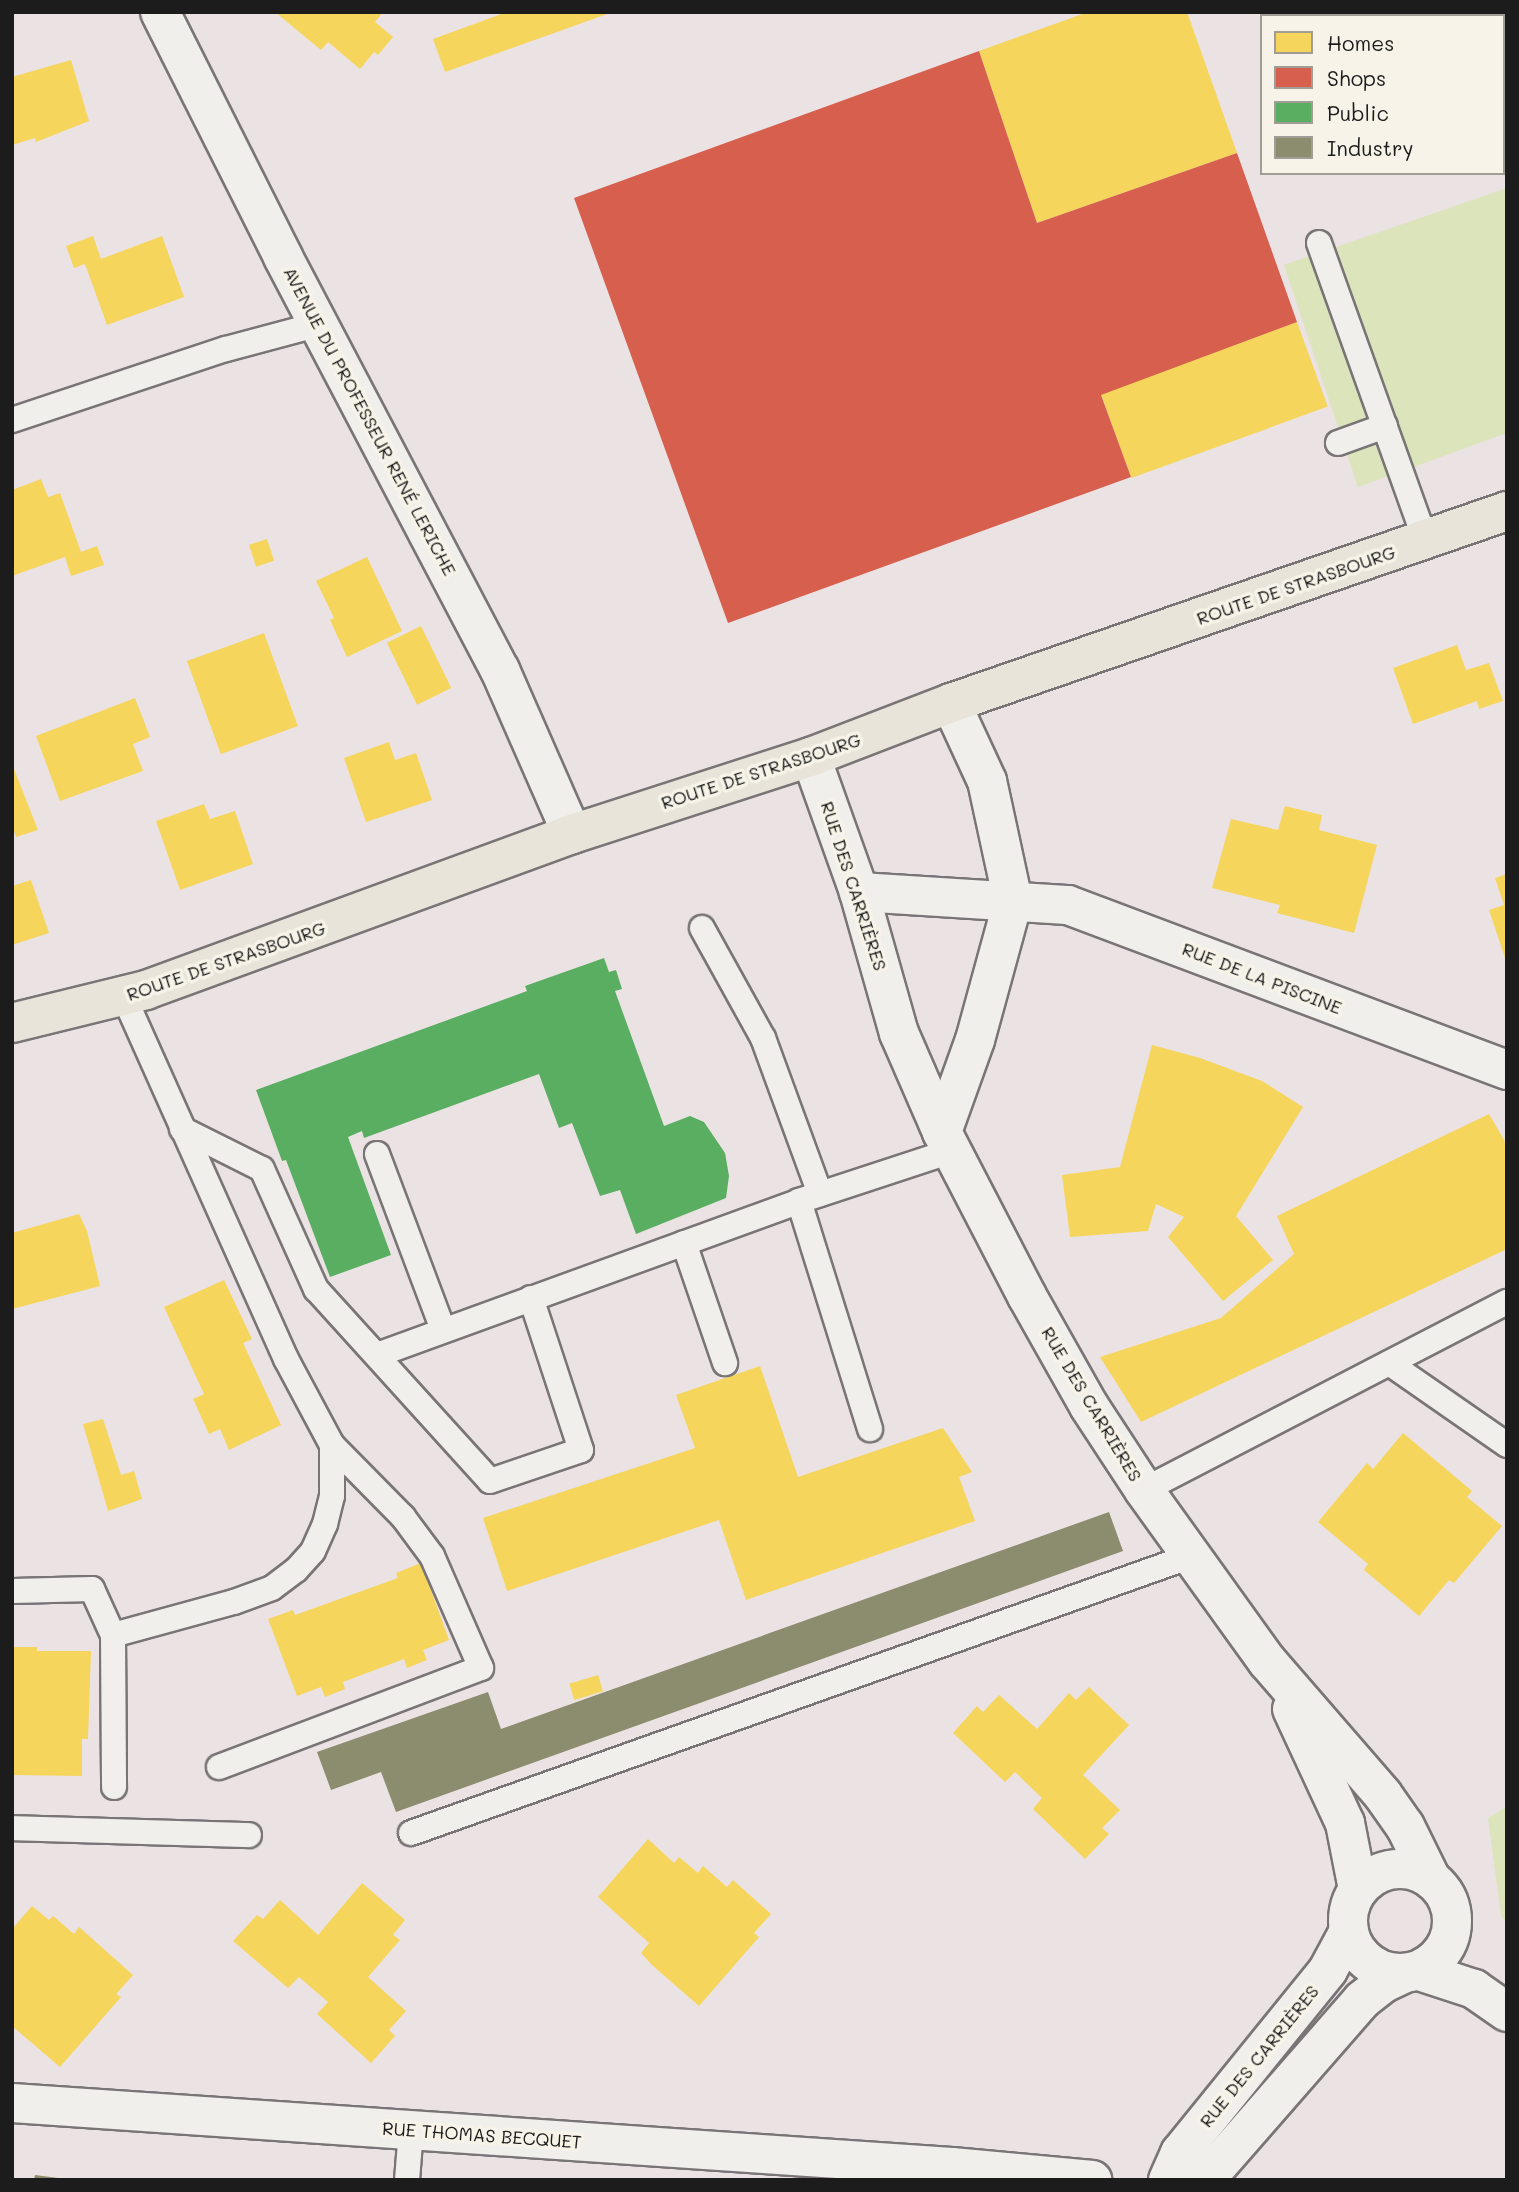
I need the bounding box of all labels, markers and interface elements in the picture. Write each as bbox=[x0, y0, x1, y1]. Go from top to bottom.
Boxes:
legend bbox=[1260, 14, 1505, 175]
text: Homes bbox=[1327, 29, 1394, 56]
text: Shops bbox=[1327, 64, 1386, 91]
text: Public bbox=[1327, 99, 1389, 126]
text: Industry bbox=[1327, 134, 1414, 161]
street label: AVENUE DU PROFESSEUR RENÉ LERICHE bbox=[279, 263, 461, 579]
street label: ROUTE DE STRASBOURG bbox=[1194, 541, 1398, 629]
street label: ROUTE DE STRASBOURG bbox=[658, 728, 864, 814]
street label: RUE DES CARRIÈRES bbox=[816, 799, 892, 973]
street label: ROUTE DE STRASBOURG bbox=[124, 917, 328, 1005]
street label: RUE DE LA PISCINE bbox=[1179, 938, 1345, 1018]
street label: RUE DES CARRIÈRES bbox=[1037, 1323, 1147, 1485]
street label: RUE DES CARRIÈRES bbox=[1195, 1981, 1323, 2131]
street label: RUE THOMAS BECQUET bbox=[381, 2117, 583, 2153]

